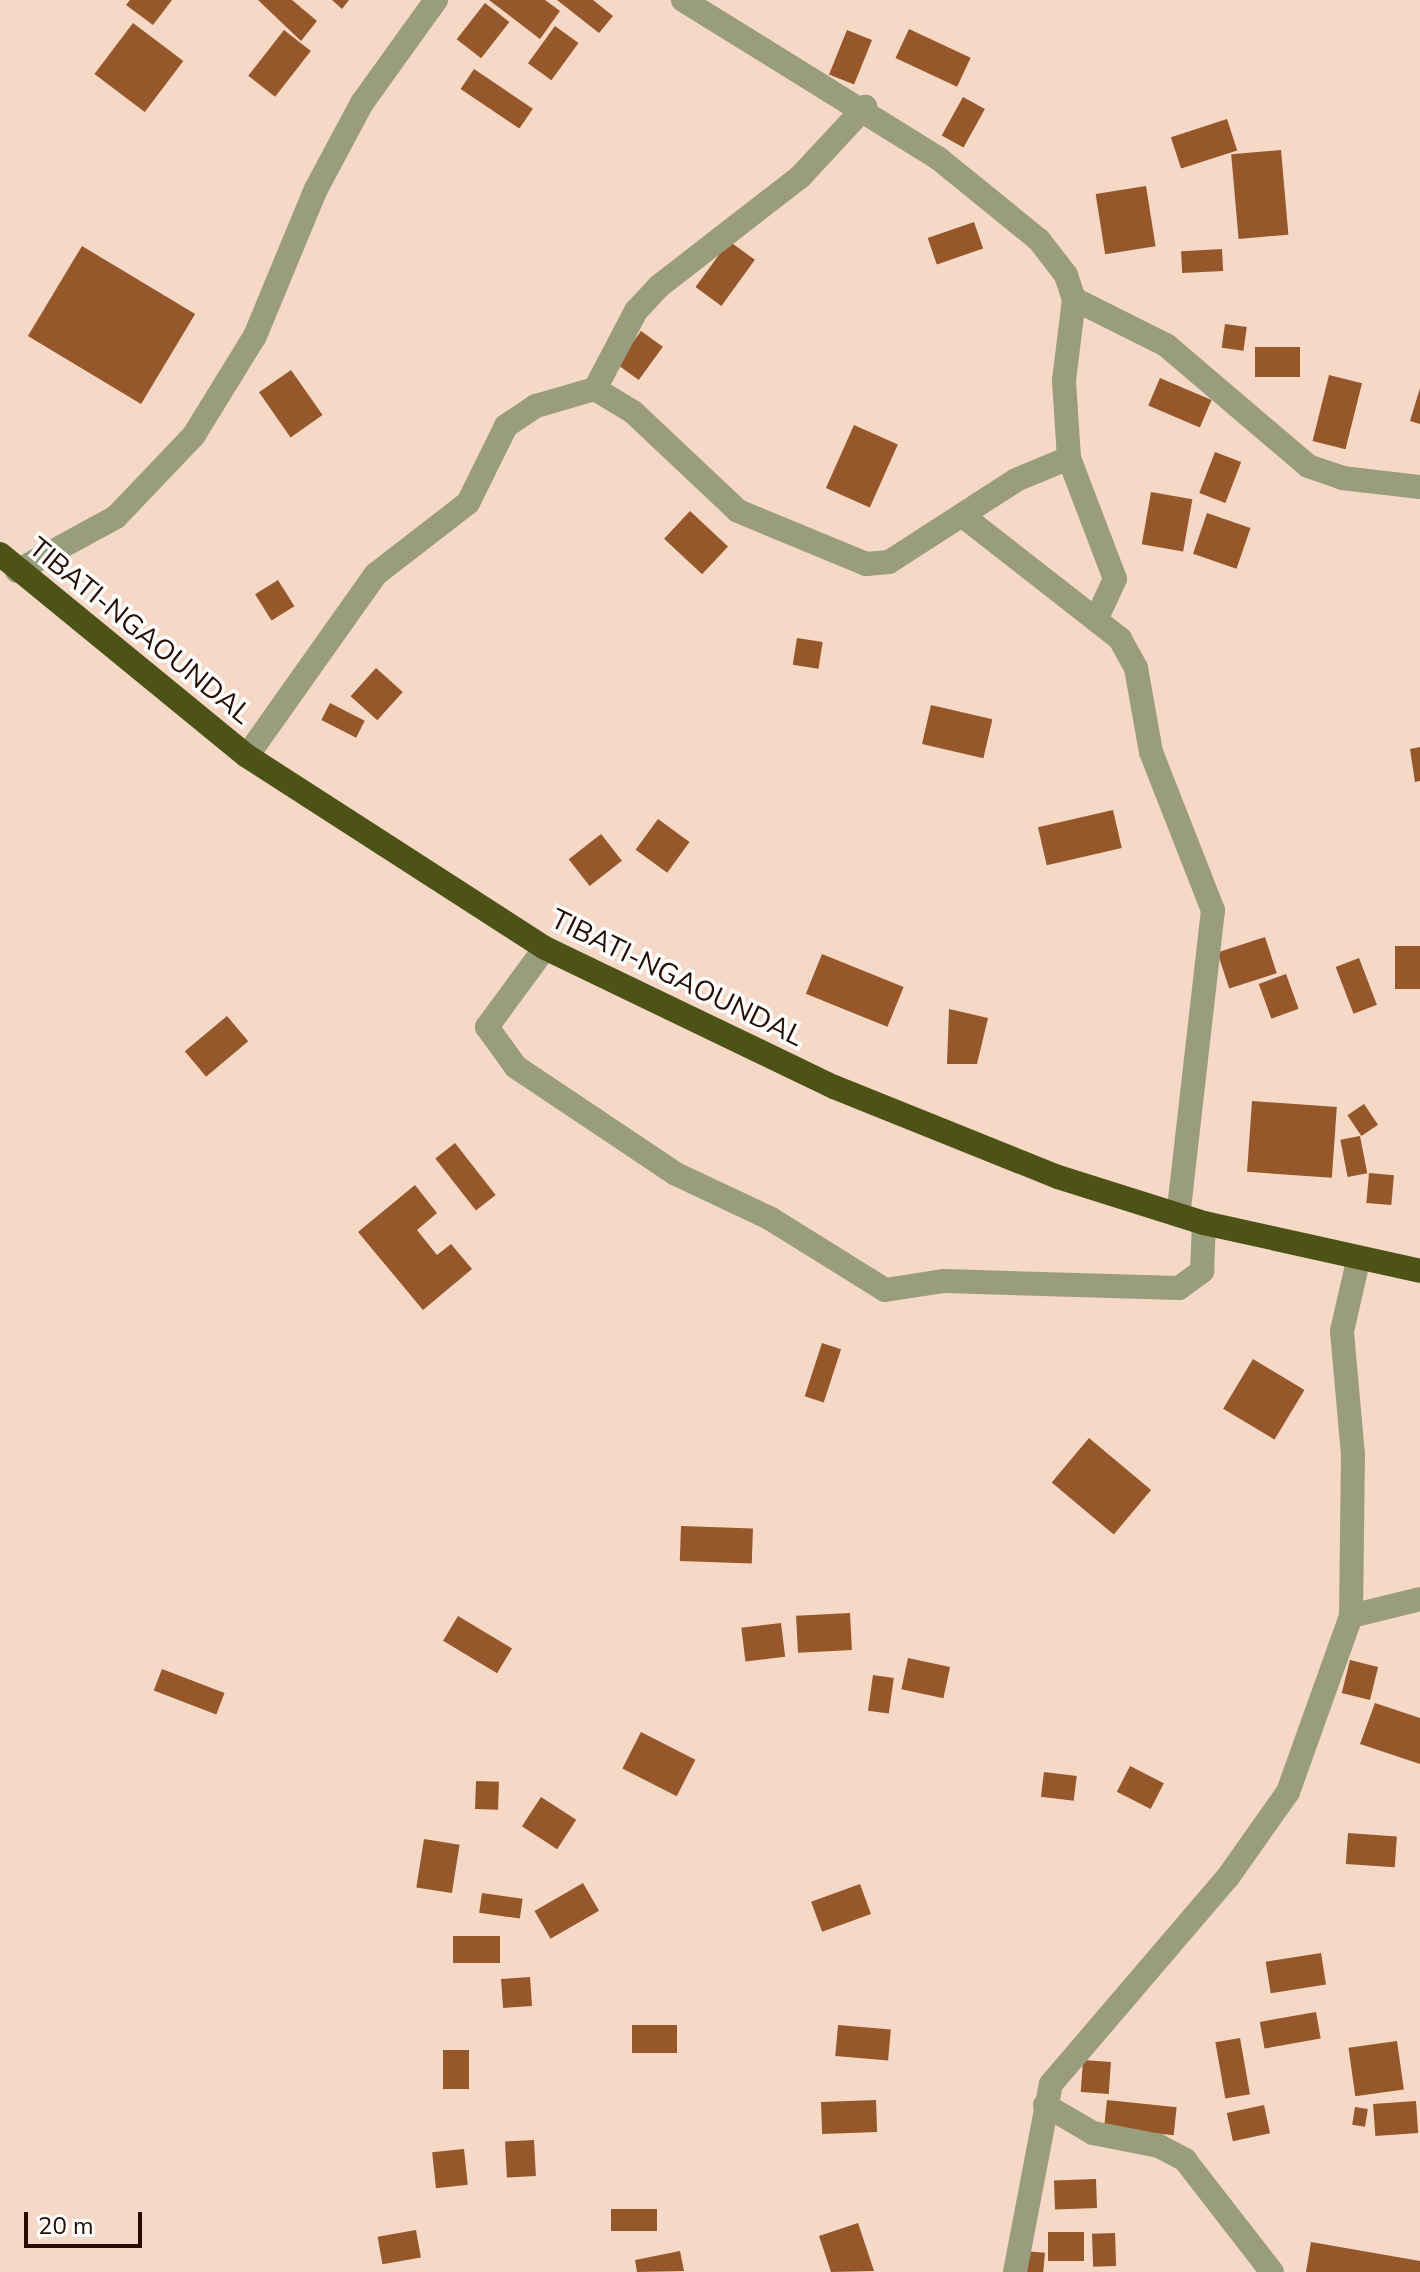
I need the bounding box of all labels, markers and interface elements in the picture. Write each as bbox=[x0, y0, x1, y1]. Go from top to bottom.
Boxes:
street label: TIBATI-NGAOUNDAL bbox=[22, 531, 258, 731]
street label: TIBATI-NGAOUNDAL bbox=[545, 902, 809, 1054]
scale bar bbox=[28, 2196, 146, 2246]
text: 20 m bbox=[38, 2210, 94, 2242]

